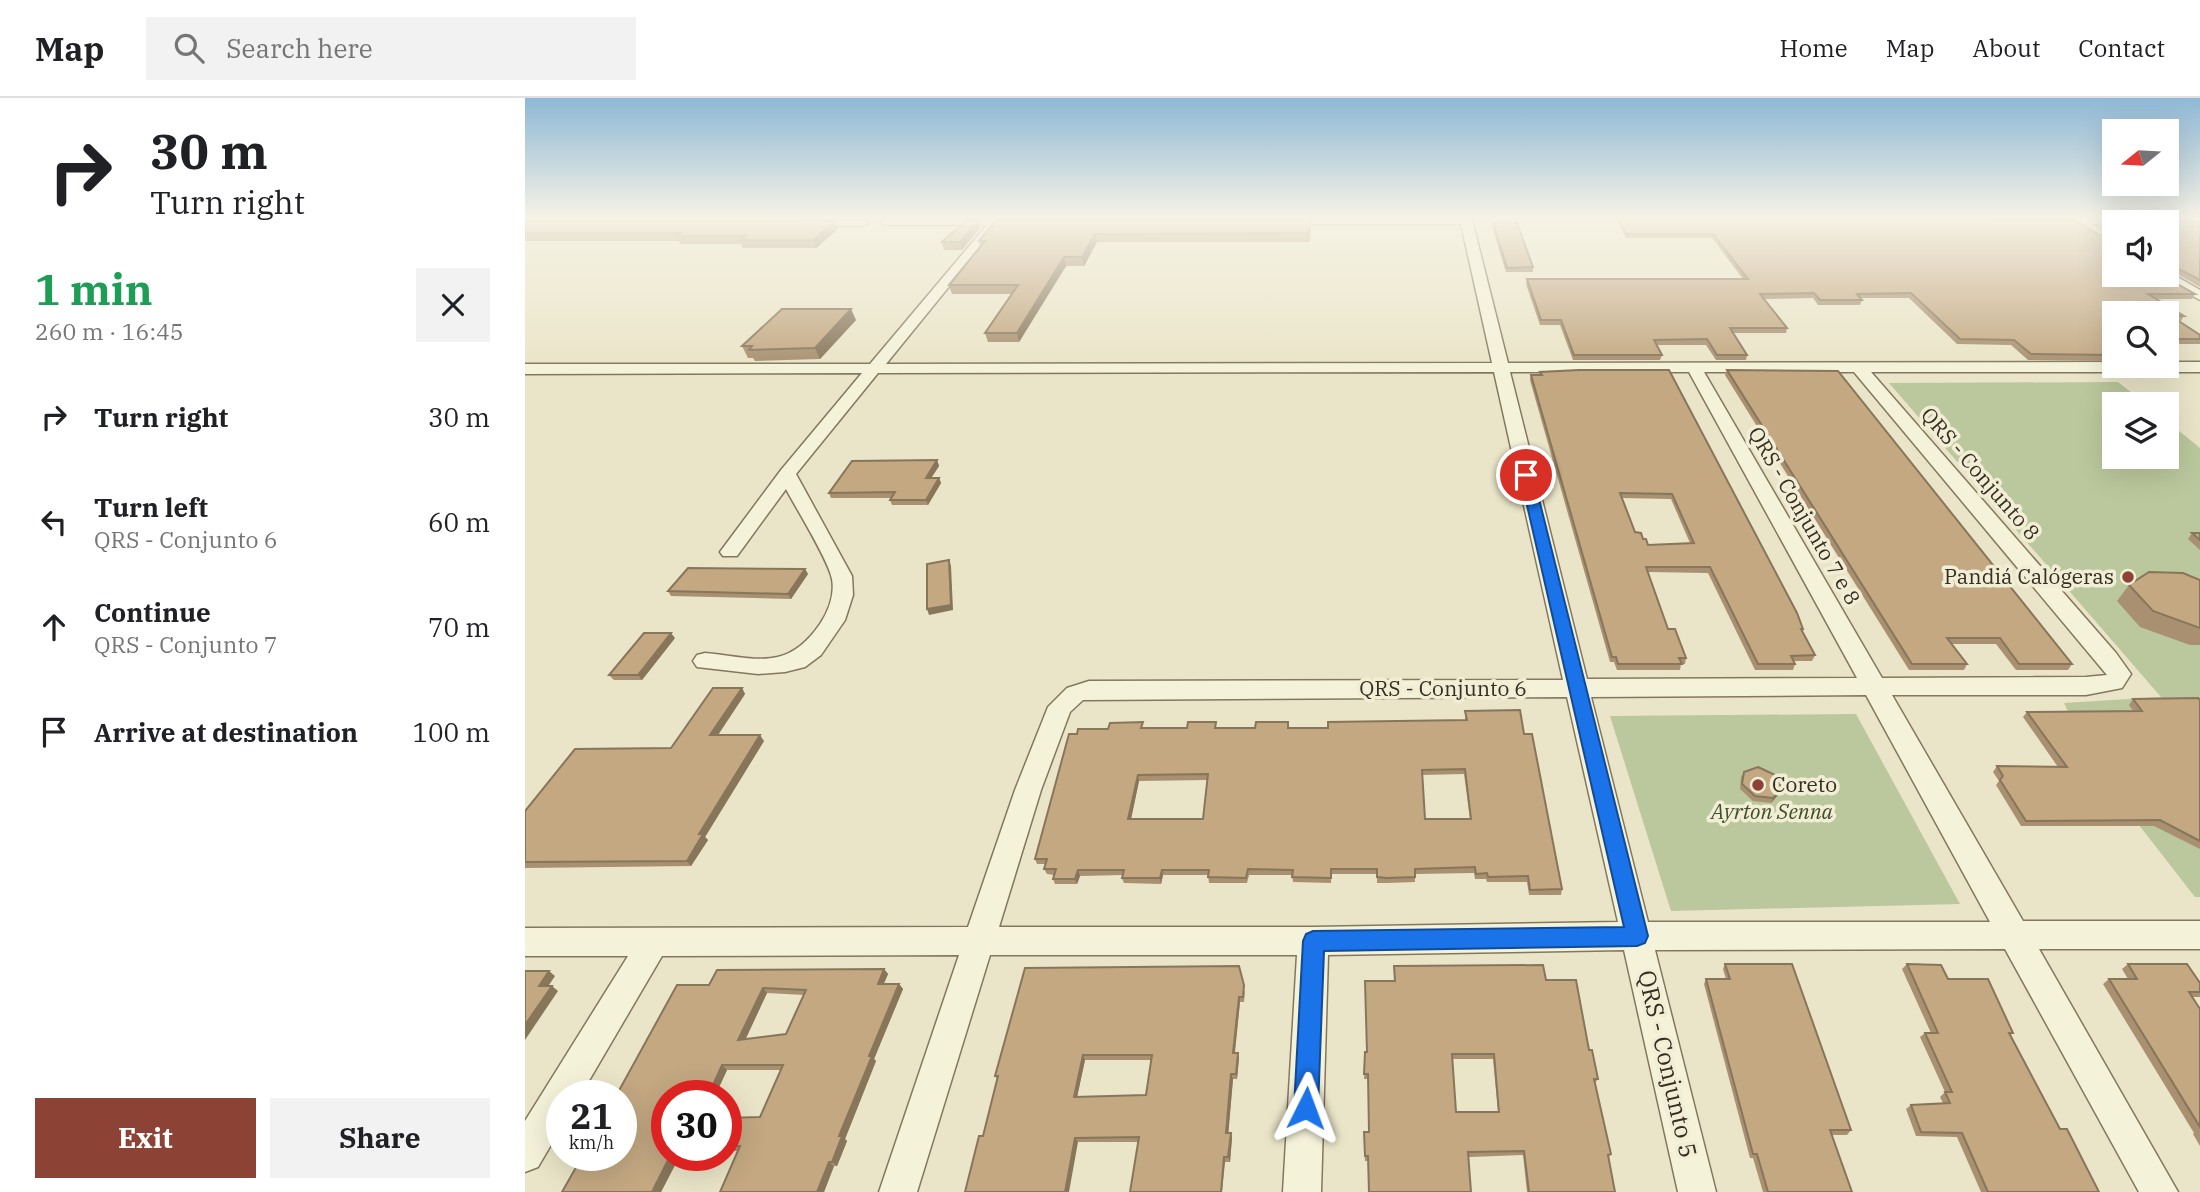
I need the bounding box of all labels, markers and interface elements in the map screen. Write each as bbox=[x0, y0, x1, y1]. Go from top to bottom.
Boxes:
search box bbox=[146, 17, 636, 80]
text: Map bbox=[35, 27, 104, 70]
icon: search bbox=[170, 29, 208, 67]
text: Search here bbox=[226, 31, 373, 65]
text: Home bbox=[1780, 32, 1848, 64]
text: Map bbox=[1886, 32, 1934, 64]
text: About bbox=[1972, 32, 2040, 64]
text: Contact bbox=[2078, 32, 2165, 64]
text: 30 m bbox=[150, 119, 268, 182]
north arrow bbox=[2102, 119, 2179, 196]
map controls bbox=[2102, 119, 2179, 469]
icon: right bbox=[35, 126, 126, 217]
text: Turn right bbox=[150, 181, 305, 223]
button: sound bbox=[2102, 210, 2179, 287]
text: 1 min bbox=[35, 262, 153, 317]
button: close bbox=[416, 268, 490, 342]
button: search bbox=[2102, 301, 2179, 378]
text: 260 m · 16:45 bbox=[35, 316, 184, 346]
button: layers bbox=[2102, 392, 2179, 469]
icon: right bbox=[35, 398, 73, 436]
text: Turn right bbox=[94, 400, 228, 434]
text: 30 m bbox=[428, 400, 490, 434]
street label: QRS - Conjunto 8 bbox=[1915, 401, 2046, 546]
street label: QRS - Conjunto 7 e 8 bbox=[1742, 421, 1867, 610]
pin bbox=[1496, 445, 1556, 505]
icon: arrive bbox=[1507, 456, 1545, 494]
text: Turn left bbox=[94, 490, 208, 524]
icon: left bbox=[35, 503, 73, 541]
text: 60 m bbox=[428, 505, 490, 539]
text: QRS - Conjunto 6 bbox=[94, 524, 278, 554]
place label: Pandiá Calógeras bbox=[1944, 562, 2114, 590]
marker: Pandiá Calógeras bbox=[2120, 569, 2136, 585]
text: Continue bbox=[94, 595, 211, 629]
icon: ahead bbox=[35, 608, 73, 646]
text: 70 m bbox=[428, 610, 490, 644]
text: QRS - Conjunto 7 bbox=[94, 629, 278, 659]
street label: QRS - Conjunto 6 bbox=[1359, 674, 1527, 702]
icon: arrive bbox=[35, 713, 73, 751]
text: Arrive at destination bbox=[94, 715, 358, 749]
text: 100 m bbox=[412, 715, 490, 749]
place label: Coreto bbox=[1772, 770, 1837, 798]
marker: Coreto bbox=[1750, 777, 1766, 793]
park label: Ayrton Senna bbox=[1709, 797, 1834, 825]
street label: QRS - Conjunto 5 bbox=[1631, 967, 1705, 1161]
position arrow bbox=[1269, 1071, 1343, 1145]
speed limit sign: 30 bbox=[651, 1080, 742, 1171]
text: 21 bbox=[570, 1093, 613, 1139]
button: Exit bbox=[35, 1098, 256, 1178]
button: Share bbox=[270, 1098, 490, 1178]
text: km/h bbox=[569, 1131, 614, 1154]

